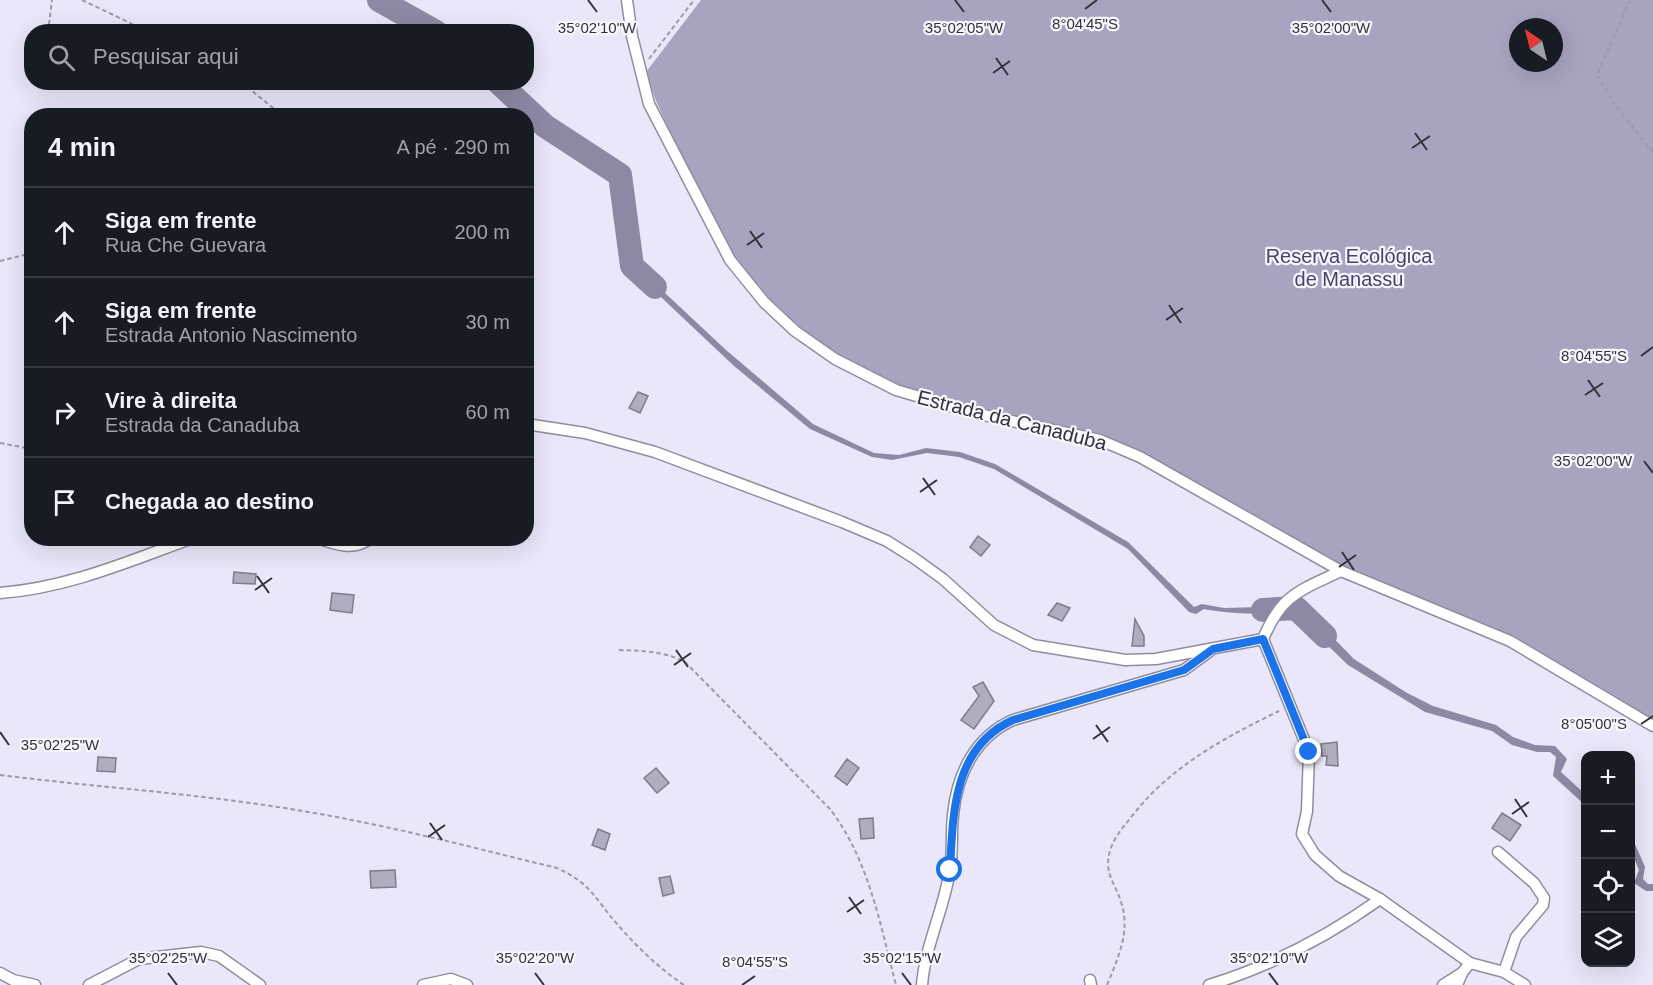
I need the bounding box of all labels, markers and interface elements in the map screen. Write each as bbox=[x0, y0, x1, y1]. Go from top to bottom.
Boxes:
text: 8°04'45"S bbox=[1052, 15, 1118, 32]
north arrow bbox=[1509, 18, 1563, 72]
text: 35°02'10"W bbox=[558, 19, 637, 36]
text: 35°02'05"W bbox=[925, 19, 1004, 36]
text: 35°02'00"W bbox=[1292, 19, 1371, 36]
search box bbox=[24, 24, 534, 90]
icon: search bbox=[45, 41, 78, 74]
text: Pesquisar aqui bbox=[93, 44, 239, 69]
text: 4 min bbox=[48, 132, 116, 162]
text: A pé · 290 m bbox=[397, 136, 510, 158]
text: Siga em frente bbox=[105, 208, 257, 233]
icon: ahead bbox=[48, 216, 81, 249]
text: 200 m bbox=[454, 221, 510, 243]
text: Rua Che Guevara bbox=[105, 234, 266, 256]
park label: Reserva Ecológica de Manassu bbox=[1266, 245, 1433, 290]
text: Siga em frente bbox=[105, 298, 257, 323]
icon: ahead bbox=[48, 306, 81, 339]
text: 30 m bbox=[466, 311, 510, 333]
text: Estrada Antonio Nascimento bbox=[105, 324, 357, 346]
text: 8°04'55"S bbox=[1561, 347, 1627, 364]
street label: Estrada da Canaduba bbox=[915, 386, 1110, 454]
text: Vire à direita bbox=[105, 388, 237, 413]
icon: right bbox=[48, 396, 81, 429]
text: 60 m bbox=[466, 401, 510, 423]
text: Estrada da Canaduba bbox=[105, 414, 300, 436]
text: 35°02'00"W bbox=[1554, 452, 1633, 469]
icon: arrive bbox=[48, 486, 81, 519]
text: Chegada ao destino bbox=[105, 489, 314, 514]
text: 8°05'00"S bbox=[1561, 715, 1627, 732]
text: 35°02'25"W bbox=[21, 736, 100, 753]
route end bbox=[1295, 738, 1321, 764]
map controls bbox=[1581, 751, 1635, 967]
button: + bbox=[1581, 751, 1635, 805]
button: − bbox=[1581, 805, 1635, 859]
route start bbox=[936, 856, 962, 882]
button: locate bbox=[1581, 859, 1635, 913]
button: layers bbox=[1581, 913, 1635, 967]
text: 35°02'25"W bbox=[129, 949, 208, 966]
text: 35°02'20"W bbox=[496, 949, 575, 966]
text: 35°02'15"W bbox=[863, 949, 942, 966]
text: 35°02'10"W bbox=[1230, 949, 1309, 966]
text: 8°04'55"S bbox=[722, 953, 788, 970]

